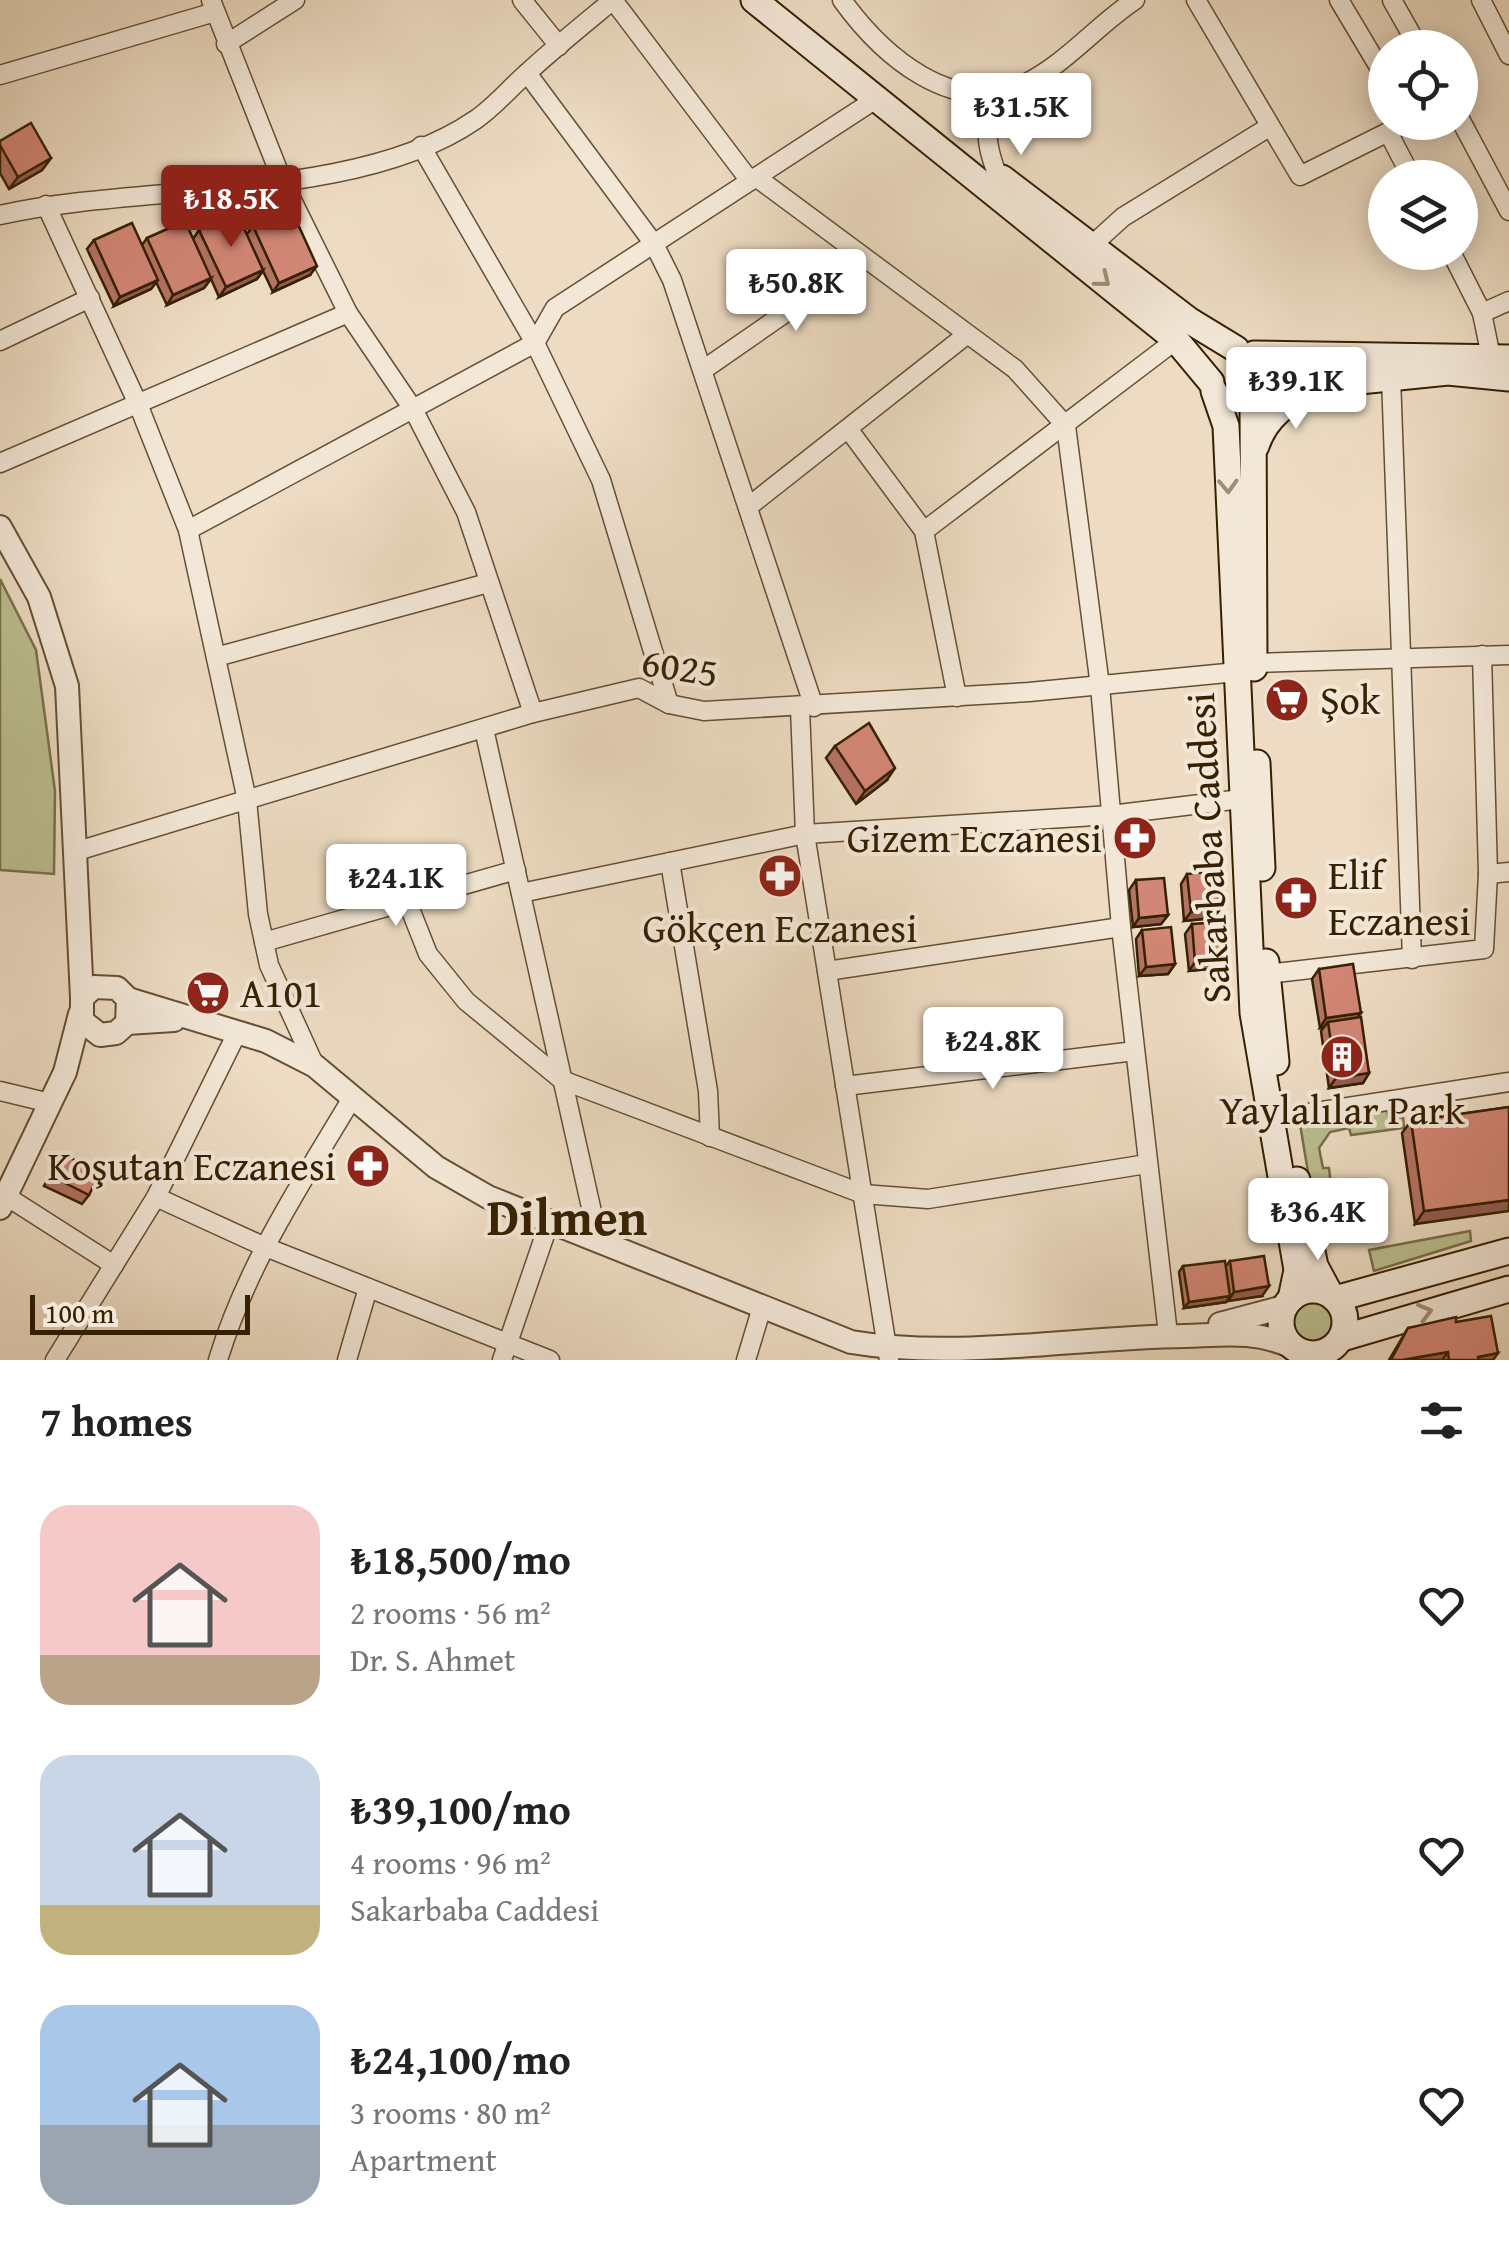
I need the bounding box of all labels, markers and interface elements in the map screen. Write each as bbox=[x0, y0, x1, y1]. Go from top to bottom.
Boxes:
map controls bbox=[1368, 30, 1478, 270]
button: locate bbox=[1368, 30, 1478, 140]
pin: ₺31.5K bbox=[940, 73, 1102, 158]
text: ₺31.5K bbox=[973, 82, 1069, 129]
button: layers bbox=[1368, 160, 1478, 270]
pin: ₺18.5K bbox=[150, 165, 312, 250]
text: ₺18.5K bbox=[183, 174, 279, 221]
pin: ₺50.8K bbox=[715, 249, 877, 334]
text: ₺50.8K bbox=[748, 258, 844, 305]
one-way arrow bbox=[1091, 269, 1109, 286]
pin: ₺39.1K bbox=[1215, 347, 1377, 432]
text: ₺39.1K bbox=[1248, 356, 1344, 403]
one-way arrow bbox=[1217, 479, 1238, 495]
street label: 6025 bbox=[637, 631, 723, 702]
place label: Şok bbox=[1320, 670, 1381, 729]
supermarket icon: Şok bbox=[1264, 677, 1310, 723]
street label: Sakarbaba Caddesi bbox=[1170, 691, 1245, 1005]
place label: Gizem Eczanesi bbox=[847, 808, 1102, 867]
pharmacy icon: Gizem Eczanesi bbox=[1112, 815, 1158, 861]
pin: ₺24.1K bbox=[315, 844, 477, 929]
place label: Elif Eczanesi bbox=[1328, 845, 1471, 950]
text: ₺24.1K bbox=[348, 853, 444, 900]
pharmacy icon: Gökçen Eczanesi bbox=[757, 853, 803, 899]
pharmacy icon: Elif Eczanesi bbox=[1273, 875, 1319, 921]
place label: Gökçen Eczanesi bbox=[643, 898, 917, 957]
place label: A101 bbox=[240, 963, 322, 1022]
supermarket icon: A101 bbox=[185, 970, 231, 1016]
pin: ₺24.8K bbox=[912, 1007, 1074, 1092]
text: ₺24.8K bbox=[945, 1016, 1041, 1063]
building icon: Yaylalılar Park bbox=[1319, 1034, 1365, 1080]
place label: Yaylalılar Park bbox=[1219, 1080, 1466, 1139]
place label: Koşutan Eczanesi bbox=[47, 1136, 336, 1195]
pharmacy icon: Koşutan Eczanesi bbox=[345, 1143, 391, 1189]
pin: ₺36.4K bbox=[1237, 1178, 1399, 1263]
district label: Dilmen bbox=[487, 1180, 648, 1253]
text: ₺36.4K bbox=[1270, 1187, 1366, 1234]
scale bar bbox=[30, 1290, 250, 1334]
text: 100 m bbox=[45, 1292, 114, 1333]
one-way arrow bbox=[1416, 1302, 1433, 1323]
text: 7 homes bbox=[40, 1390, 193, 1451]
icon: filters bbox=[1414, 1393, 1469, 1448]
text: ₺18,500/mo bbox=[350, 1528, 571, 1589]
icon: home bbox=[120, 1545, 240, 1665]
icon: heart bbox=[1414, 1578, 1469, 1633]
text: 2 rooms · 56 m² bbox=[350, 1589, 551, 1636]
text: Dr. S. Ahmet bbox=[350, 1636, 515, 1683]
text: ₺39,100/mo bbox=[350, 1778, 571, 1839]
icon: home bbox=[120, 1795, 240, 1915]
icon: heart bbox=[1414, 1828, 1469, 1883]
text: 4 rooms · 96 m² bbox=[350, 1839, 551, 1886]
text: Sakarbaba Caddesi bbox=[350, 1886, 599, 1933]
text: ₺24,100/mo bbox=[350, 2028, 571, 2089]
icon: home bbox=[120, 2045, 240, 2165]
icon: heart bbox=[1414, 2078, 1469, 2133]
text: 3 rooms · 80 m² bbox=[350, 2089, 551, 2136]
text: Apartment bbox=[350, 2136, 497, 2183]

